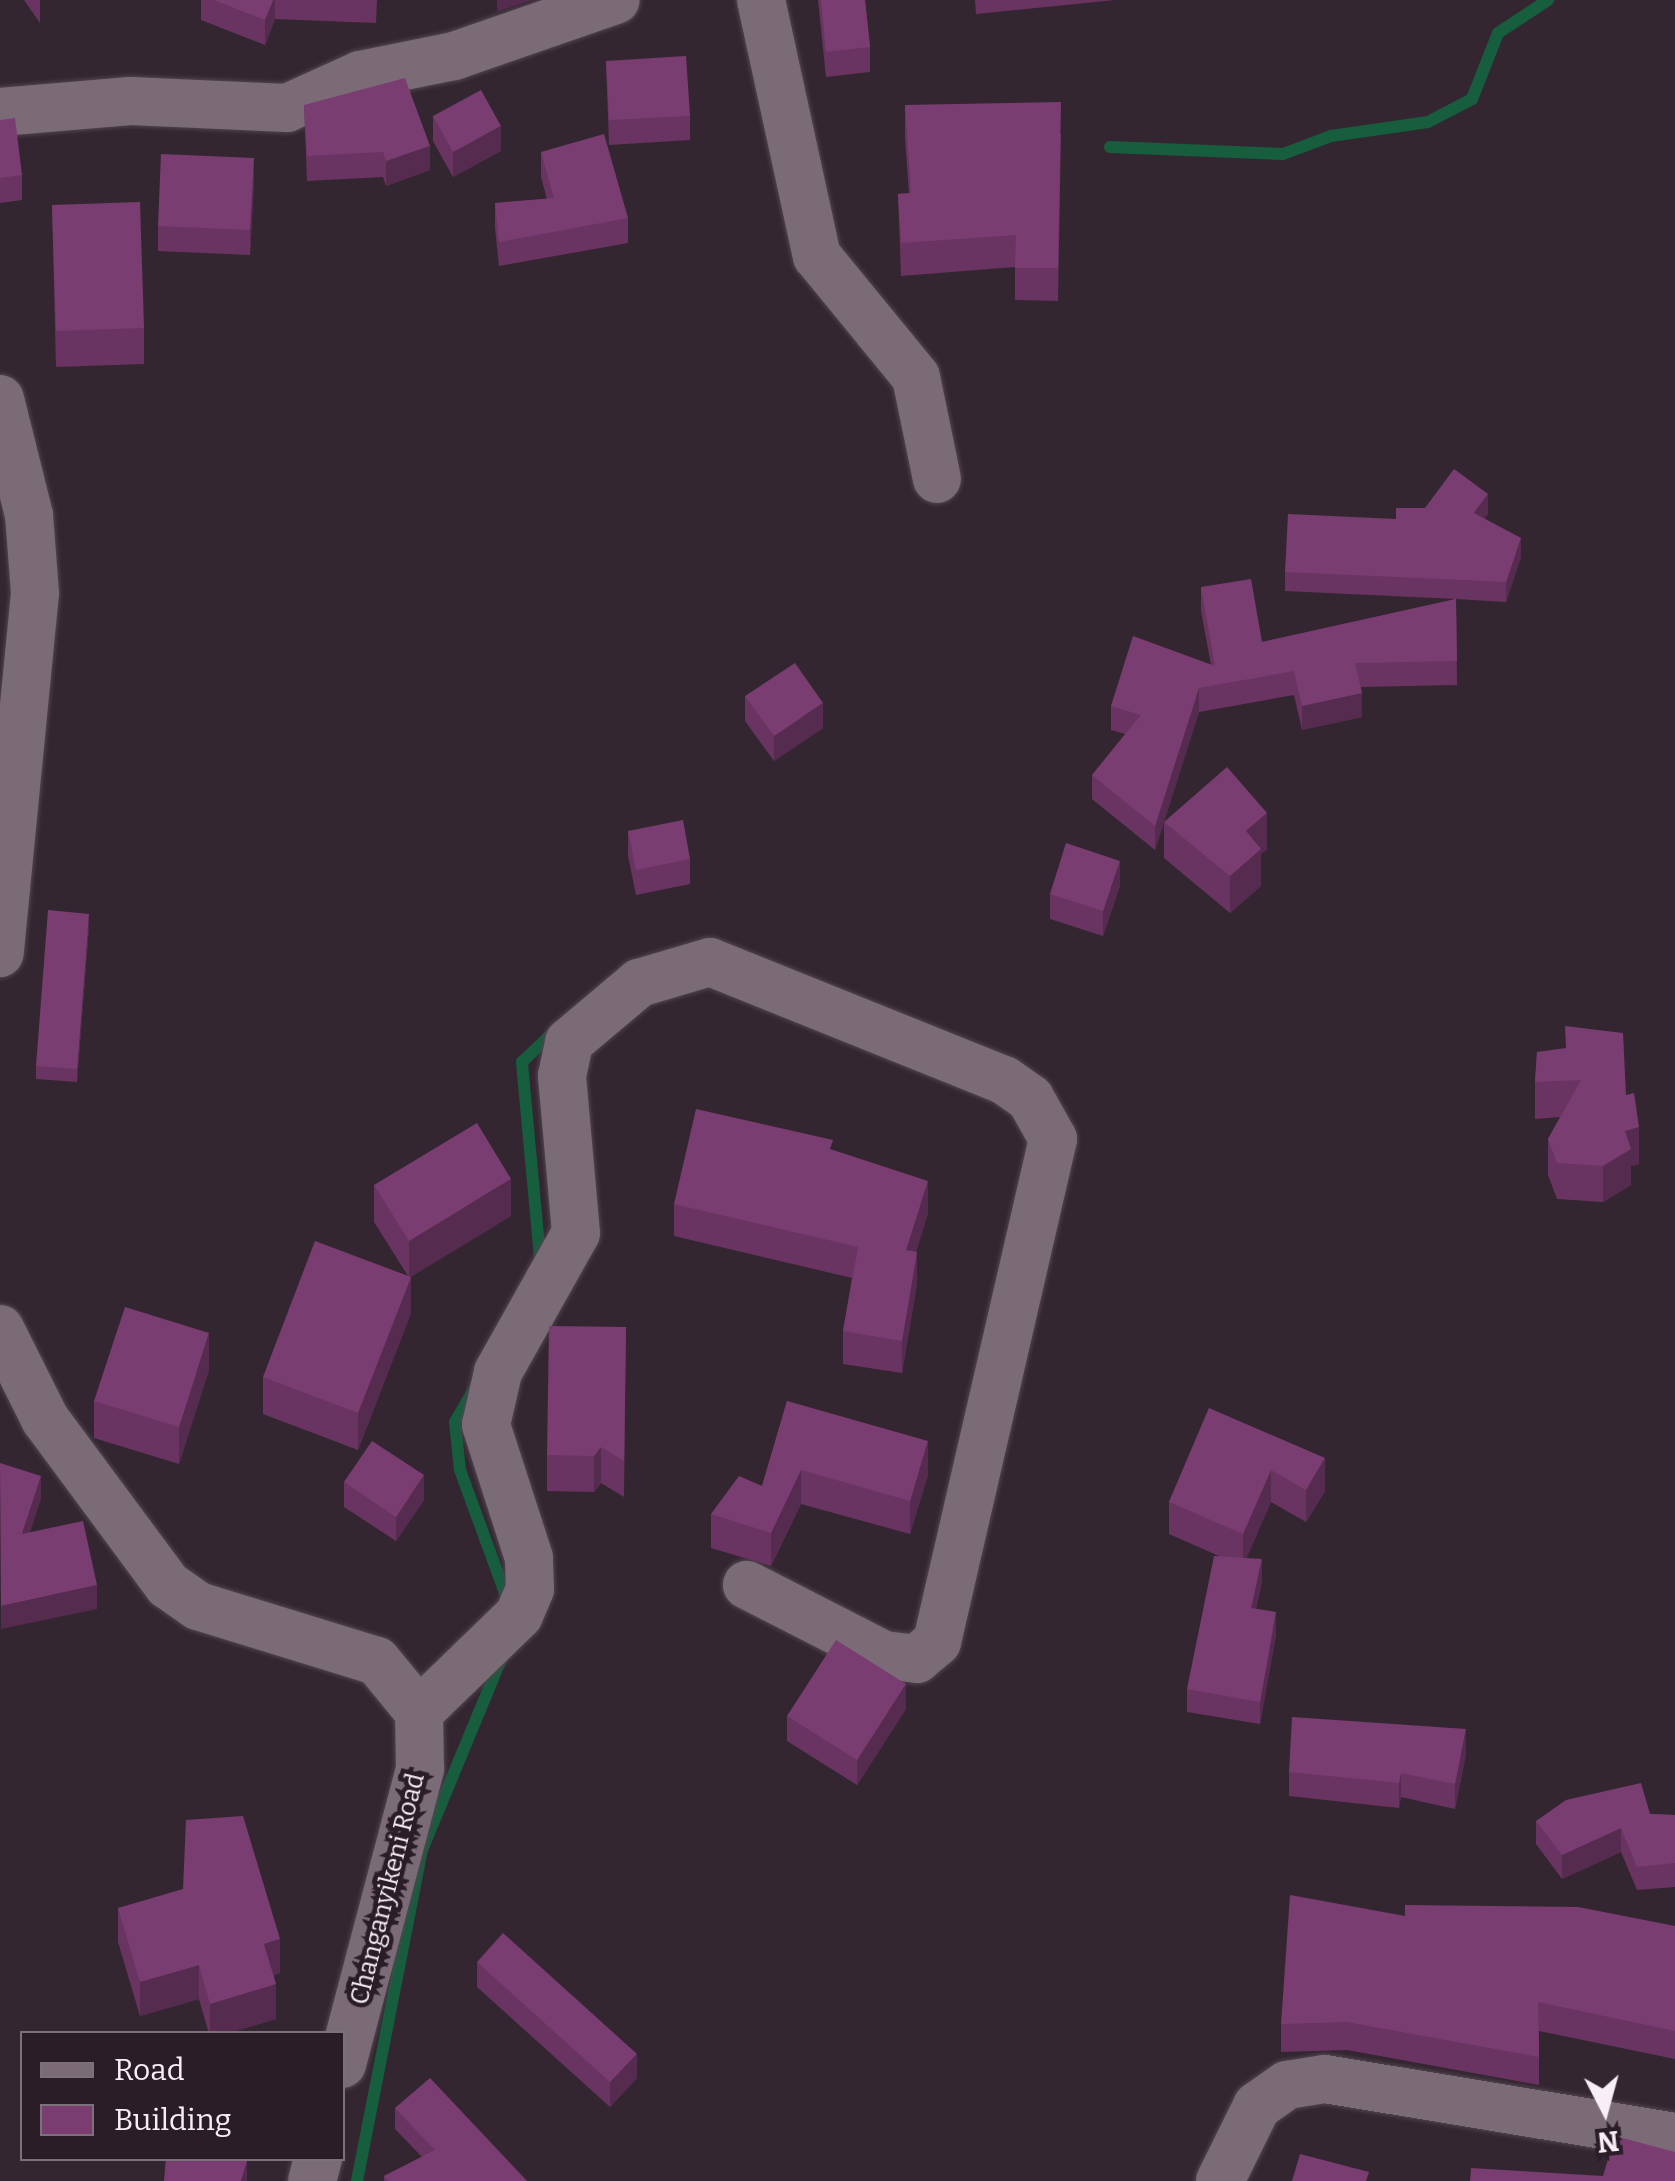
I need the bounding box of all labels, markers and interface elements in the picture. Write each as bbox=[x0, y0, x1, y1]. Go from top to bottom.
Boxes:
street label: Changanyikeni Road bbox=[345, 1770, 431, 2008]
legend bbox=[20, 2031, 345, 2161]
text: Road bbox=[114, 2052, 185, 2088]
north arrow bbox=[1555, 2061, 1655, 2161]
text: Building bbox=[114, 2102, 232, 2138]
text: N bbox=[1596, 2124, 1621, 2159]

